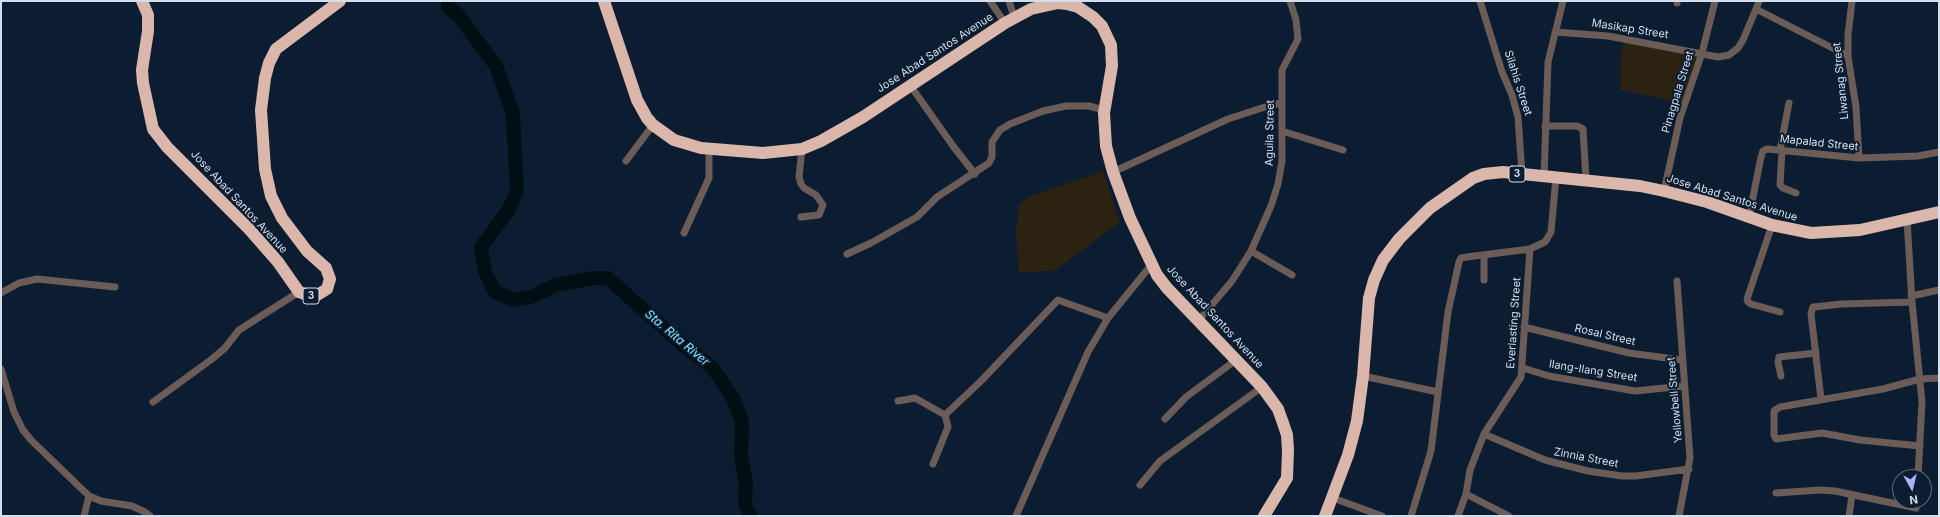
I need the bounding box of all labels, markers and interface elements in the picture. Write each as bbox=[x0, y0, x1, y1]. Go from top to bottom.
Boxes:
street label: Jose Abad Santos Avenue bbox=[874, 10, 996, 96]
street label: Masikap Street bbox=[1591, 16, 1669, 42]
street label: Liwanag Street bbox=[1830, 42, 1852, 120]
street label: Silahis Street bbox=[1501, 49, 1535, 117]
street label: Pinagpala Street bbox=[1659, 49, 1697, 135]
street label: Aguila Street bbox=[1263, 100, 1277, 166]
street label: Mapalad Street bbox=[1779, 132, 1859, 154]
street label: Jose Abad Santos Avenue bbox=[188, 148, 290, 256]
road number: 3 bbox=[1509, 166, 1525, 182]
street label: Jose Abad Santos Avenue bbox=[1665, 172, 1799, 224]
street label: Jose Abad Santos Avenue bbox=[1164, 263, 1266, 371]
street label: Everlasting Street bbox=[1504, 277, 1524, 369]
road number: 3 bbox=[303, 288, 319, 304]
water label: Sta. Rita River bbox=[642, 307, 712, 369]
street label: Rosal Street bbox=[1573, 322, 1637, 348]
street label: Yellowbell Street bbox=[1665, 356, 1685, 444]
street label: Ilang-Ilang Street bbox=[1548, 357, 1638, 385]
street label: Zinnia Street bbox=[1553, 445, 1619, 471]
north arrow bbox=[1892, 469, 1932, 509]
text: N bbox=[1908, 492, 1919, 507]

